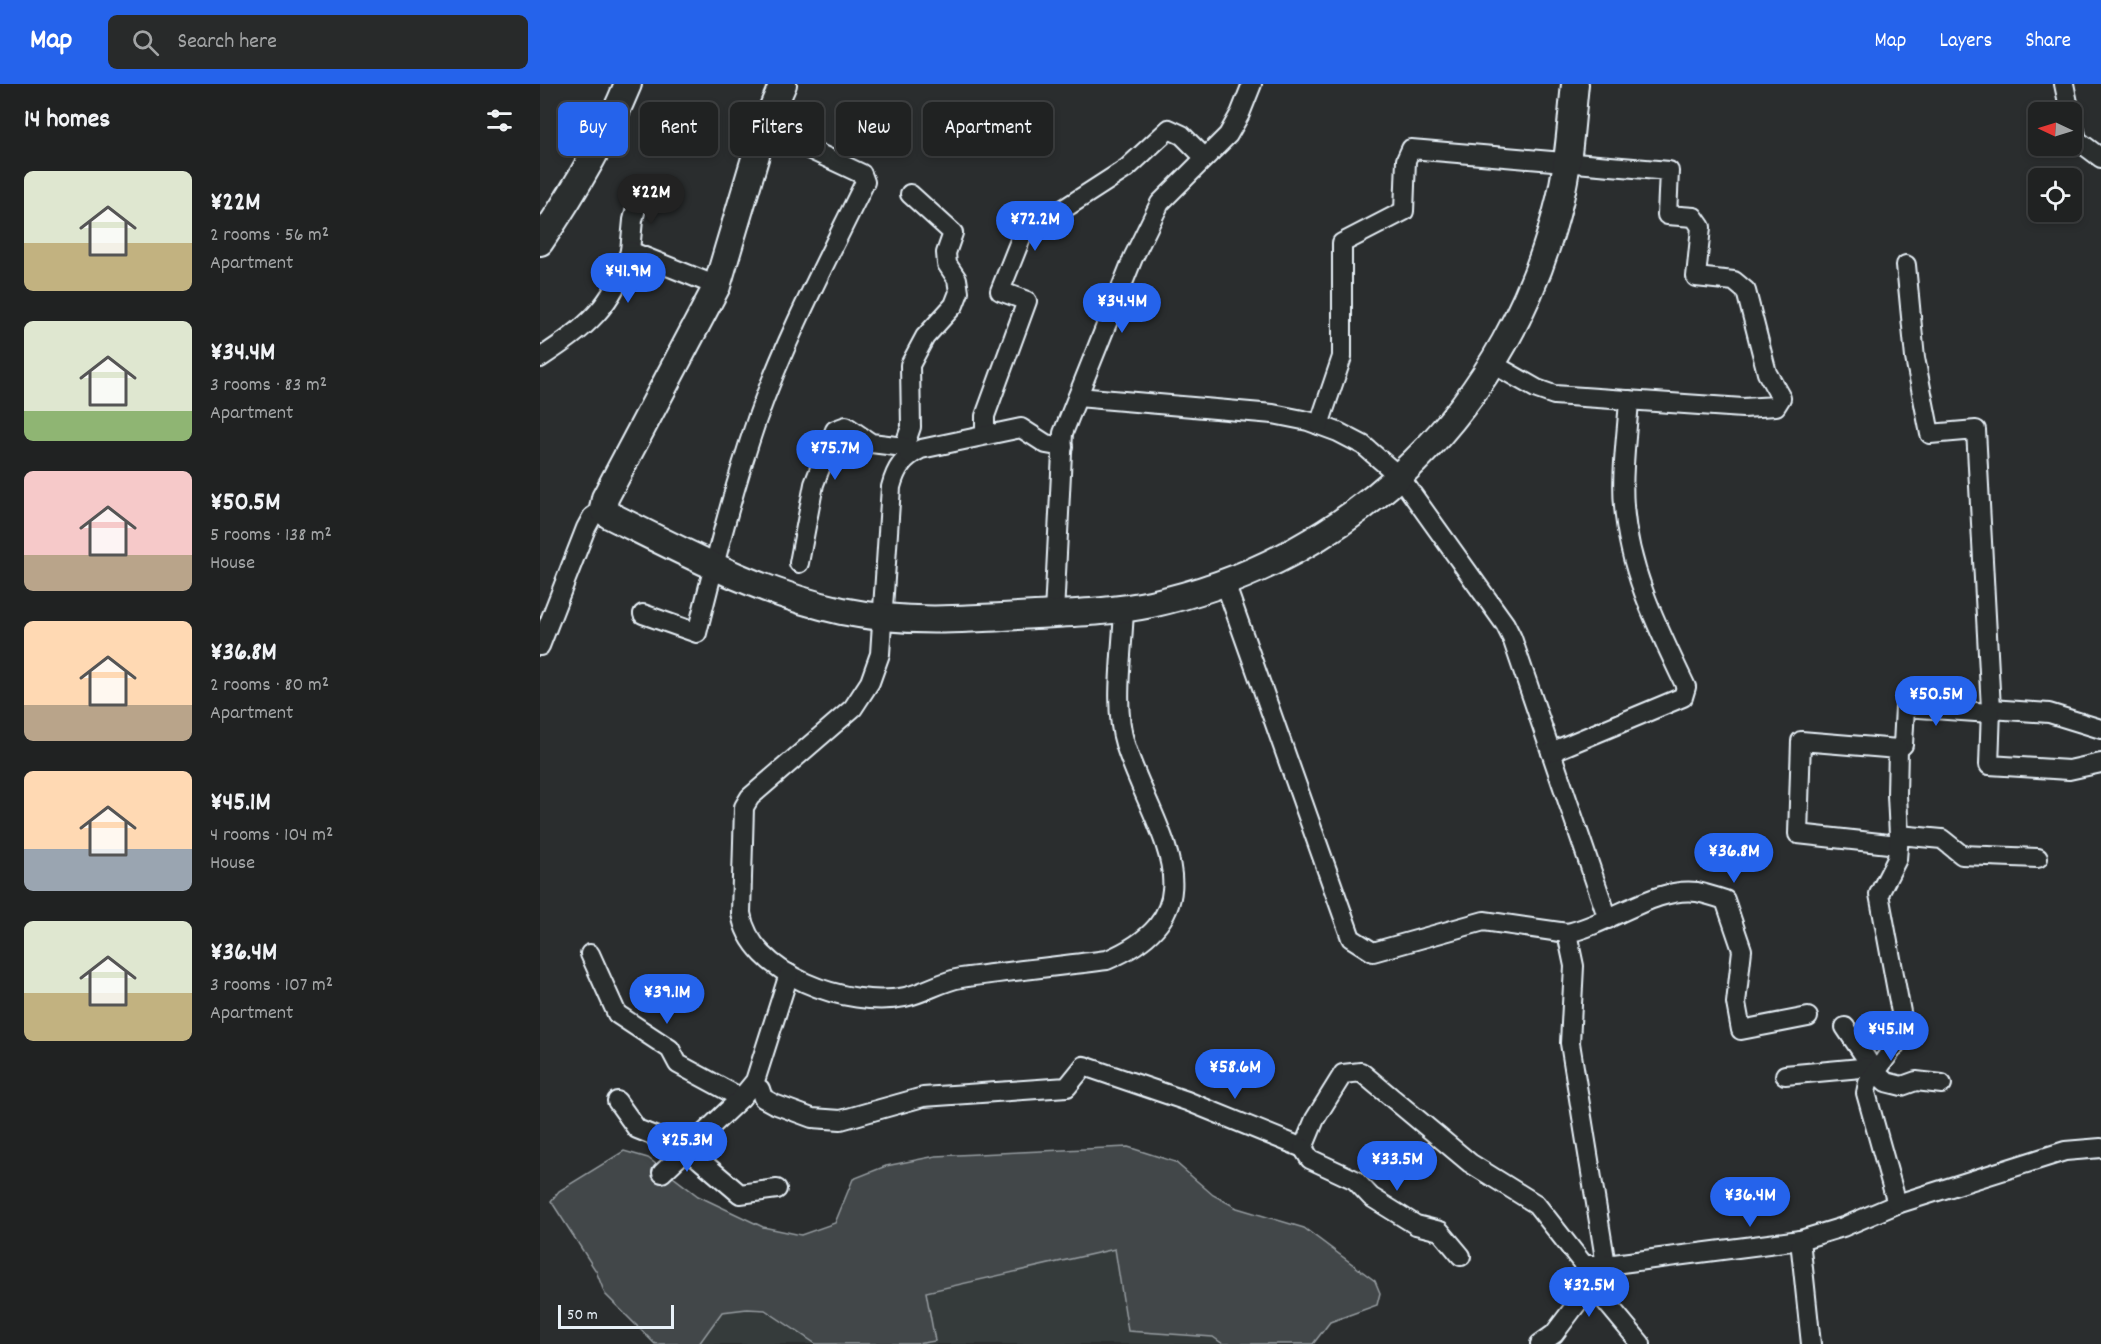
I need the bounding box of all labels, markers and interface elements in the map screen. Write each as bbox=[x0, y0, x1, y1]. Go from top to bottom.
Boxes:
search box bbox=[108, 15, 528, 69]
text: Map bbox=[30, 22, 72, 62]
icon: search bbox=[129, 26, 162, 59]
text: Search here bbox=[177, 27, 277, 58]
text: Map bbox=[1875, 27, 1906, 57]
text: Layers bbox=[1939, 27, 1992, 57]
text: Share bbox=[2025, 27, 2071, 57]
text: 14 homes bbox=[24, 102, 110, 139]
chip: Buy bbox=[558, 102, 628, 156]
chip: Rent bbox=[640, 102, 718, 156]
chip: Filters bbox=[730, 102, 824, 156]
chip: New bbox=[836, 102, 911, 156]
chip: Apartment bbox=[923, 102, 1053, 156]
north arrow bbox=[2028, 102, 2082, 156]
map controls bbox=[2028, 102, 2082, 222]
icon: filters bbox=[483, 104, 516, 137]
button: locate bbox=[2028, 168, 2082, 222]
pin: ¥22M bbox=[615, 174, 687, 225]
text: ¥22M bbox=[632, 179, 670, 207]
text: ¥22M bbox=[210, 185, 261, 222]
icon: home bbox=[72, 195, 144, 267]
pin: ¥72.2M bbox=[986, 201, 1084, 252]
text: ¥72.2M bbox=[1010, 206, 1060, 234]
text: 2 rooms · 56 m² bbox=[210, 222, 329, 250]
text: Apartment bbox=[210, 250, 293, 278]
pin: ¥41.9M bbox=[579, 253, 677, 304]
text: ¥41.9M bbox=[605, 258, 651, 286]
pin: ¥34.4M bbox=[1073, 283, 1171, 334]
text: ¥34.4M bbox=[1097, 288, 1147, 316]
text: ¥34.4M bbox=[210, 335, 275, 372]
icon: home bbox=[72, 345, 144, 417]
text: 3 rooms · 83 m² bbox=[210, 372, 327, 400]
text: Apartment bbox=[210, 400, 293, 428]
pin: ¥75.7M bbox=[786, 430, 884, 481]
text: ¥75.7M bbox=[810, 435, 860, 463]
text: ¥50.5M bbox=[210, 485, 280, 522]
icon: home bbox=[72, 495, 144, 567]
text: 5 rooms · 138 m² bbox=[210, 522, 332, 550]
text: House bbox=[210, 550, 255, 578]
text: ¥36.8M bbox=[210, 635, 277, 672]
icon: home bbox=[72, 645, 144, 717]
text: 2 rooms · 80 m² bbox=[210, 672, 329, 700]
pin: ¥50.5M bbox=[1887, 676, 1985, 727]
text: ¥50.5M bbox=[1909, 681, 1963, 709]
text: Apartment bbox=[210, 700, 293, 728]
text: ¥45.1M bbox=[210, 785, 271, 822]
icon: home bbox=[72, 795, 144, 867]
text: 4 rooms · 104 m² bbox=[210, 822, 333, 850]
pin: ¥36.8M bbox=[1685, 833, 1783, 884]
text: ¥36.8M bbox=[1708, 838, 1760, 866]
text: House bbox=[210, 850, 255, 878]
text: ¥36.4M bbox=[210, 935, 277, 972]
icon: home bbox=[72, 945, 144, 1017]
text: 3 rooms · 107 m² bbox=[210, 972, 333, 1000]
pin: ¥39.1M bbox=[618, 974, 716, 1025]
text: ¥39.1M bbox=[643, 979, 691, 1007]
text: Apartment bbox=[210, 1000, 293, 1028]
pin: ¥45.1M bbox=[1842, 1011, 1940, 1062]
text: ¥45.1M bbox=[1868, 1016, 1914, 1044]
pin: ¥58.6M bbox=[1186, 1049, 1284, 1100]
text: ¥58.6M bbox=[1209, 1054, 1261, 1082]
pin: ¥25.3M bbox=[638, 1122, 736, 1173]
text: ¥25.3M bbox=[661, 1127, 713, 1155]
pin: ¥33.5M bbox=[1348, 1141, 1446, 1192]
text: ¥33.5M bbox=[1371, 1146, 1423, 1174]
pin: ¥36.4M bbox=[1701, 1177, 1799, 1228]
text: ¥36.4M bbox=[1724, 1182, 1776, 1210]
pin: ¥32.5M bbox=[1540, 1267, 1638, 1318]
text: ¥32.5M bbox=[1563, 1272, 1615, 1300]
scale bar bbox=[558, 1302, 674, 1330]
text: 50 m bbox=[567, 1304, 598, 1327]

